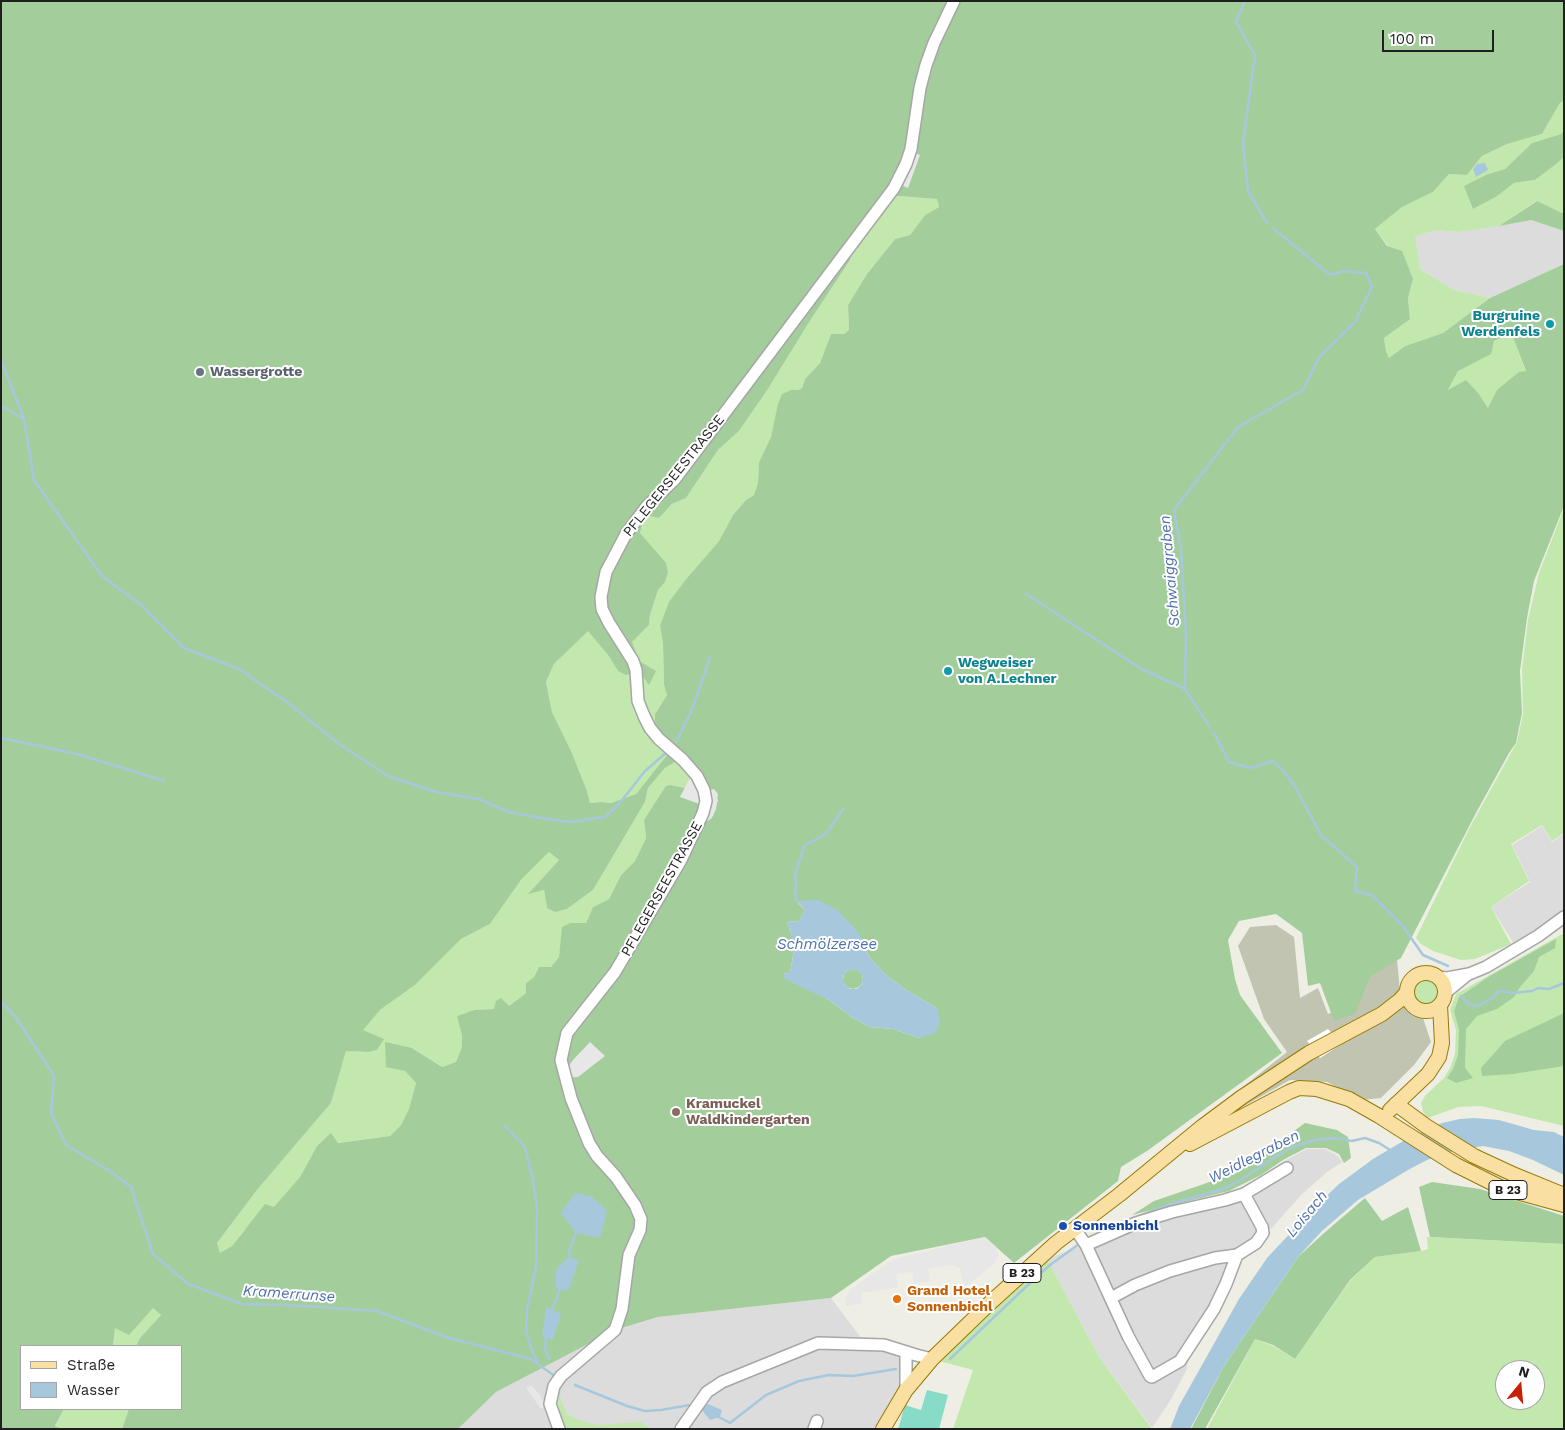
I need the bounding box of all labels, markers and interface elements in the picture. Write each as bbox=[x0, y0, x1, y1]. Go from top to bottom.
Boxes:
scale bar bbox=[1385, 20, 1498, 52]
text: 100 m bbox=[1390, 30, 1434, 48]
place label: Burgruine Werdenfels bbox=[1461, 308, 1540, 341]
marker: Burgruine Werdenfels bbox=[1544, 318, 1556, 330]
place label: Wassergrotte bbox=[210, 364, 302, 380]
marker: Wassergrotte bbox=[194, 366, 206, 378]
street label: PFLEGERSEESTRASSE bbox=[620, 412, 728, 540]
water label: Schwaiggraben bbox=[1156, 515, 1184, 627]
place label: Wegweiser von A.Lechner bbox=[958, 655, 1057, 688]
marker: Wegweiser von A.Lechner bbox=[942, 665, 954, 677]
street label: PFLEGERSEESTRASSE bbox=[618, 819, 706, 959]
water label: Schmölzersee bbox=[777, 936, 877, 954]
place label: Kramuckel Waldkindergarten bbox=[686, 1096, 810, 1128]
marker: Kramuckel Waldkindergarten bbox=[670, 1106, 682, 1118]
water label: Weidlegraben bbox=[1206, 1126, 1302, 1188]
road number: B 23 bbox=[1489, 1180, 1527, 1200]
water label: Loisach bbox=[1282, 1187, 1332, 1241]
place label: Sonnenbichl bbox=[1073, 1218, 1159, 1234]
marker: Sonnenbichl bbox=[1057, 1220, 1069, 1232]
road number: B 23 bbox=[1003, 1264, 1041, 1282]
water label: Kramerrunse bbox=[242, 1282, 336, 1306]
place label: Grand Hotel Sonnenbichl bbox=[907, 1283, 993, 1315]
marker: Grand Hotel Sonnenbichl bbox=[891, 1293, 903, 1305]
legend bbox=[20, 1345, 182, 1410]
text: Straße bbox=[67, 1356, 115, 1374]
north arrow bbox=[1495, 1360, 1545, 1410]
text: N bbox=[1517, 1362, 1531, 1381]
text: Wasser bbox=[67, 1381, 120, 1399]

